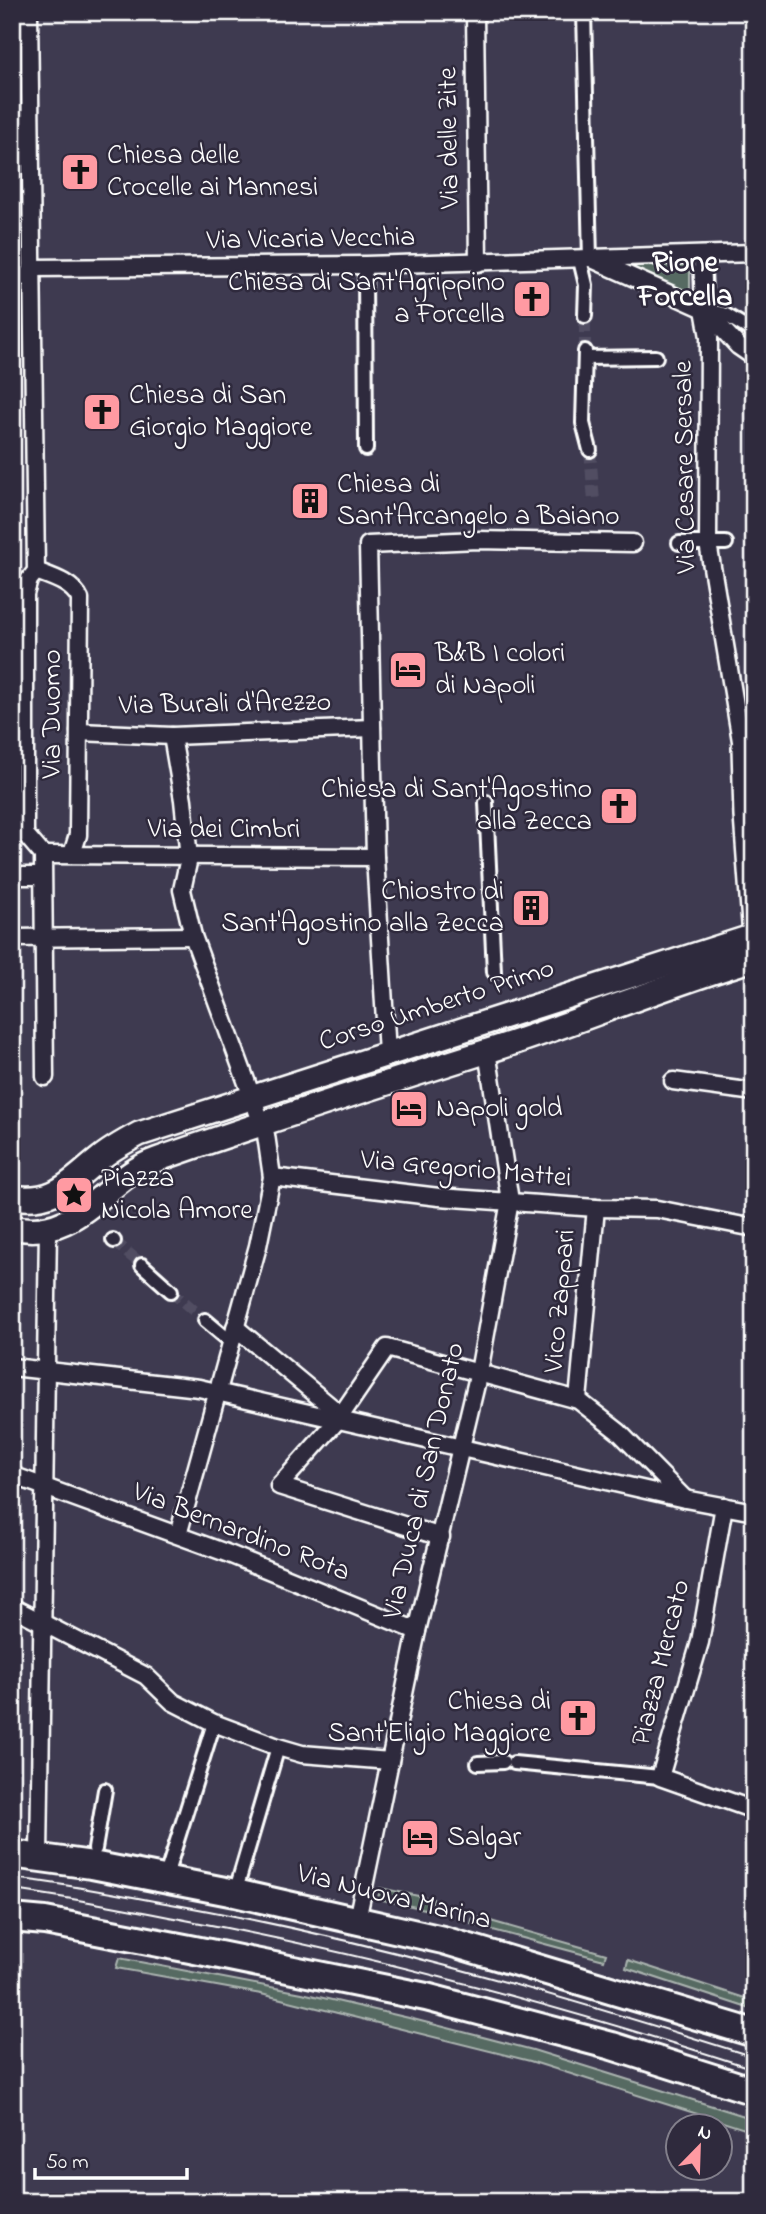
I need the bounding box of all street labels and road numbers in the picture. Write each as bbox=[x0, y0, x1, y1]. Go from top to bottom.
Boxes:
street label: Via delle Zite bbox=[428, 66, 472, 210]
street label: Via Vicaria Vecchia bbox=[205, 218, 416, 262]
street label: Via Cesare Sersale bbox=[664, 360, 708, 575]
street label: Via Duomo bbox=[33, 649, 74, 780]
street label: Via Burali d'Arezzo bbox=[118, 683, 331, 727]
street label: Via dei Cimbri bbox=[147, 810, 300, 851]
street label: Corso Umberto Primo bbox=[314, 949, 560, 1063]
street label: Via Gregorio Mattei bbox=[358, 1140, 573, 1200]
street label: Vico Zappari bbox=[534, 1228, 588, 1375]
street label: Via Duca di San Donato bbox=[373, 1339, 477, 1624]
street label: Via Bernardino Rota bbox=[125, 1472, 356, 1593]
street label: Piazza Mercato bbox=[622, 1576, 702, 1750]
street label: Via Nuova Marina bbox=[292, 1854, 495, 1942]

